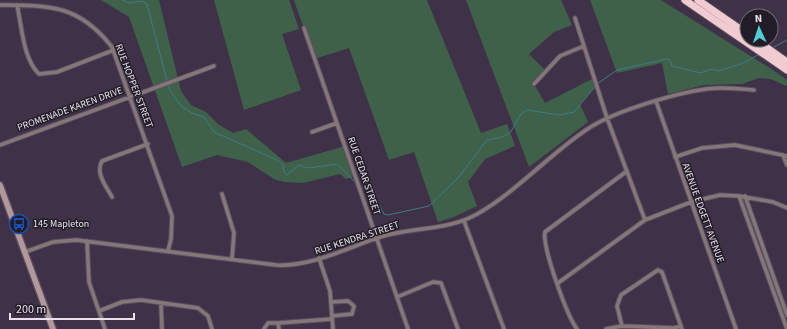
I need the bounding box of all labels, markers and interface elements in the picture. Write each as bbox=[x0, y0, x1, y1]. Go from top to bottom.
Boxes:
north arrow bbox=[739, 8, 779, 48]
text: N bbox=[754, 11, 763, 26]
street label: RUE HOPPER STREET bbox=[112, 42, 157, 131]
street label: PROMENADE KAREN DRIVE bbox=[15, 83, 125, 135]
street label: RUE CEDAR STREET bbox=[344, 135, 384, 217]
street label: AVENUE EDGETT AVENUE bbox=[678, 161, 728, 265]
bus stop icon: 145 Mapleton bbox=[8, 213, 30, 235]
place label: 145 Mapleton bbox=[33, 217, 89, 231]
street label: RUE KENDRA STREET bbox=[313, 218, 402, 258]
scale bar bbox=[10, 295, 134, 321]
text: 200 m bbox=[16, 301, 46, 318]

